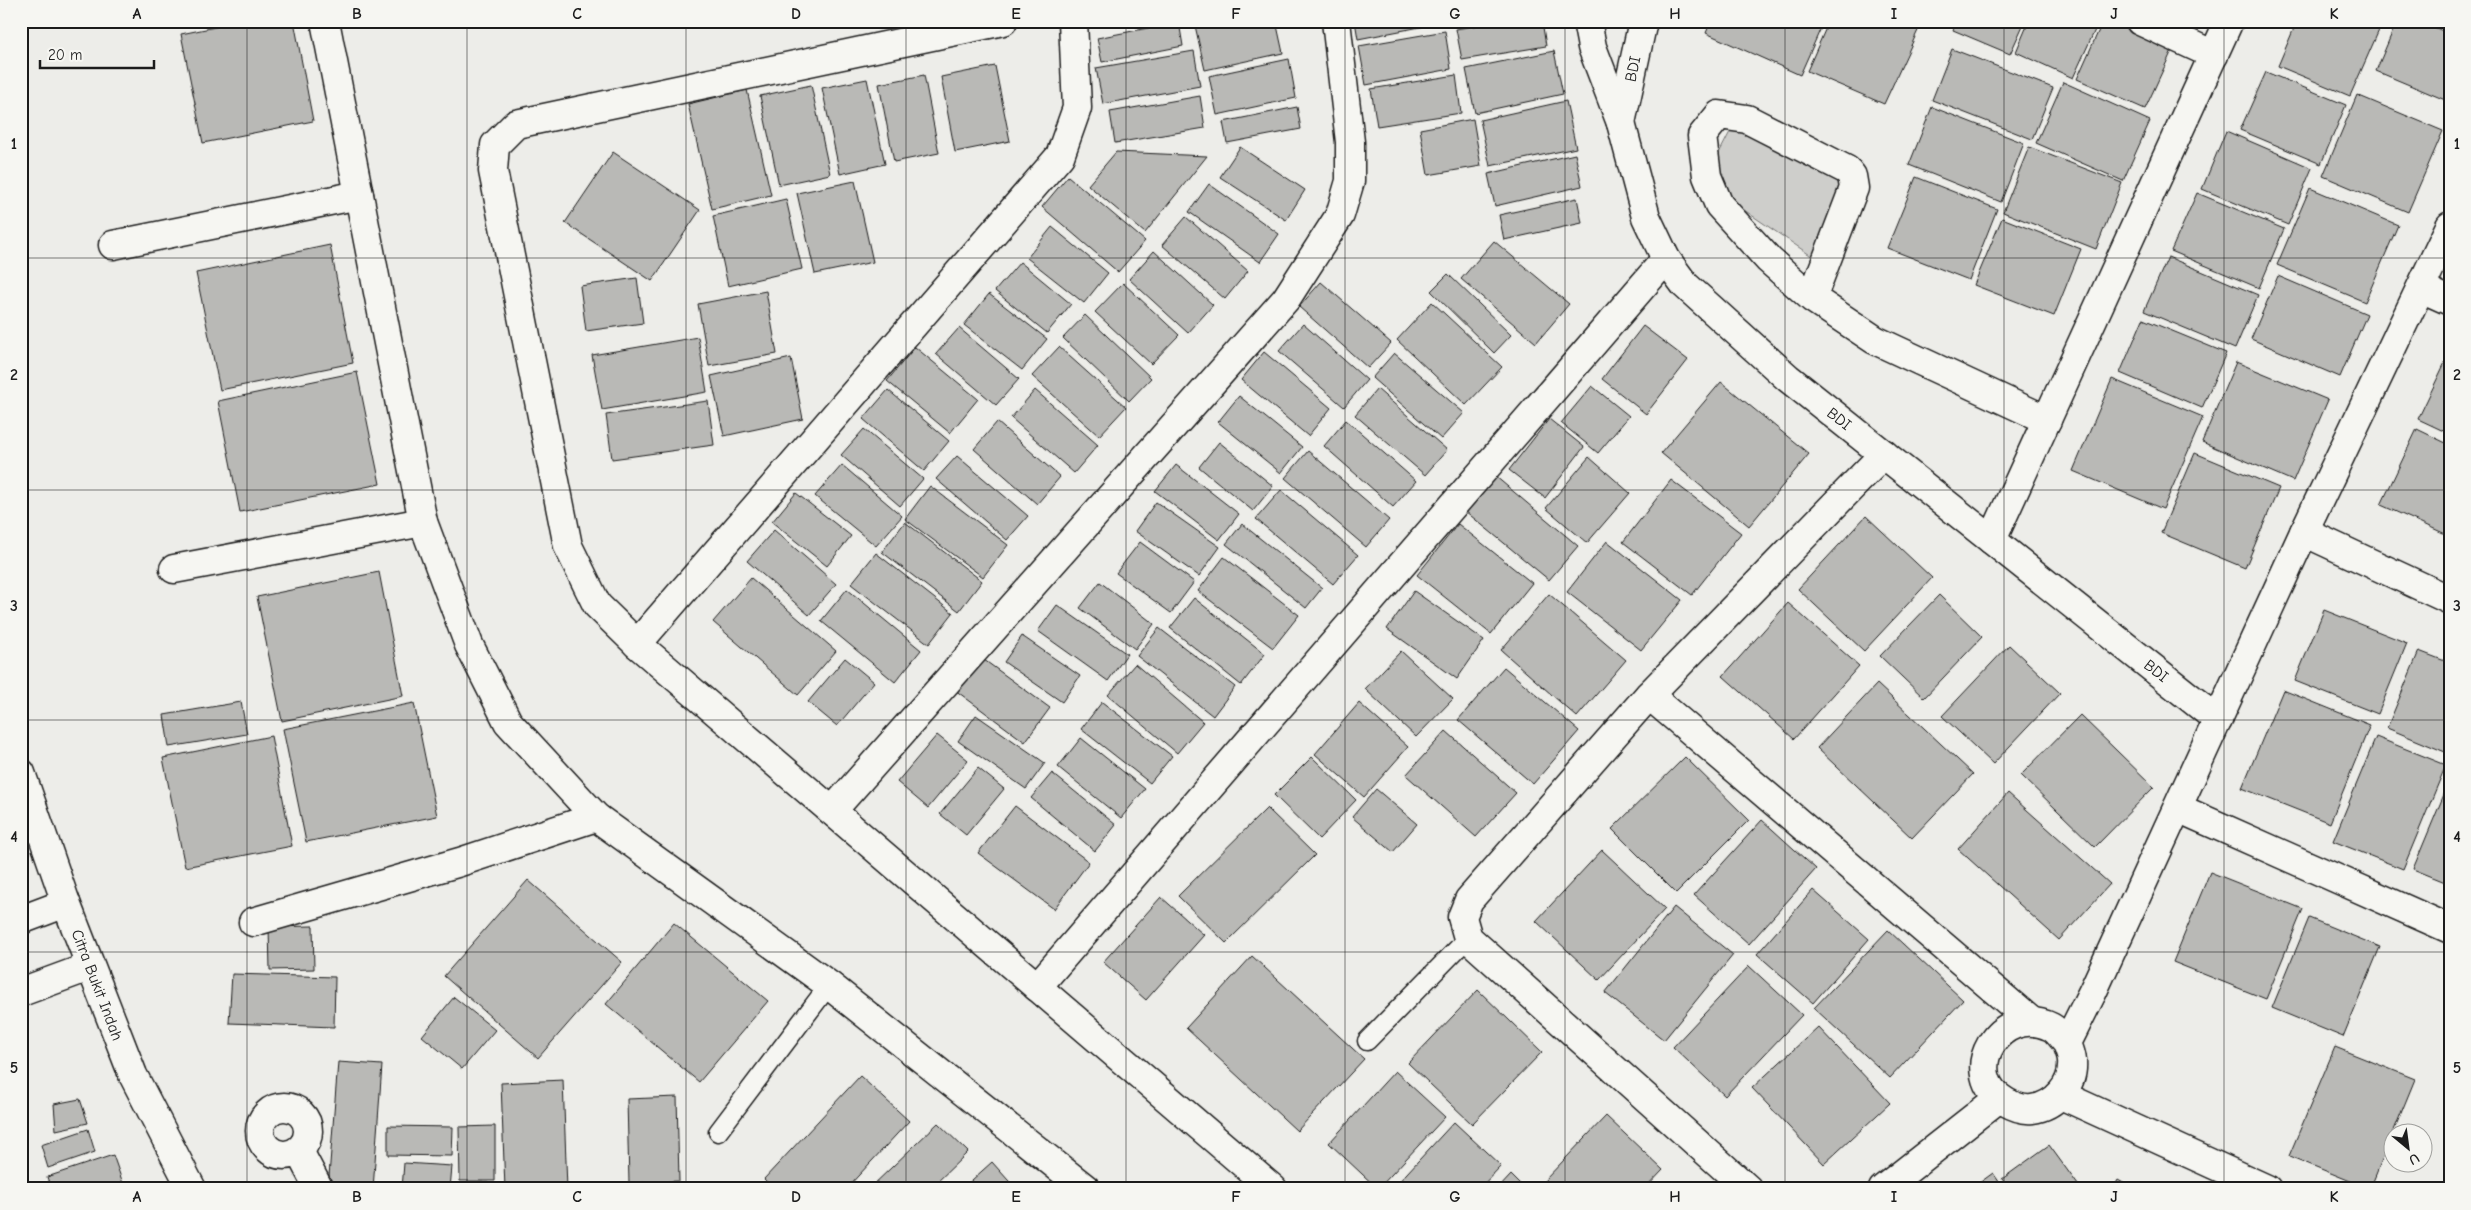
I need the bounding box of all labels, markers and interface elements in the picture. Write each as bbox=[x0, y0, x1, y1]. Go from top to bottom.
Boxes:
text: A bbox=[133, 5, 142, 23]
text: B bbox=[352, 5, 362, 23]
text: C bbox=[572, 5, 582, 23]
text: D bbox=[791, 5, 801, 23]
text: E bbox=[1011, 5, 1021, 23]
text: F bbox=[1231, 5, 1241, 23]
text: G bbox=[1449, 5, 1461, 23]
text: H bbox=[1669, 5, 1681, 23]
text: I bbox=[1891, 5, 1897, 23]
text: J bbox=[2110, 5, 2118, 23]
text: K bbox=[2329, 5, 2339, 23]
scale bar bbox=[40, 38, 154, 70]
text: 20 m bbox=[48, 46, 82, 64]
street label: BDI bbox=[1622, 55, 1644, 83]
text: 1 bbox=[11, 135, 17, 153]
text: 1 bbox=[2454, 135, 2460, 153]
text: 2 bbox=[10, 366, 18, 384]
text: 2 bbox=[2453, 366, 2461, 384]
street label: BDI bbox=[1823, 404, 1855, 434]
text: 3 bbox=[10, 597, 18, 615]
text: 3 bbox=[2453, 597, 2461, 615]
street label: BDI bbox=[2140, 656, 2172, 686]
text: 4 bbox=[10, 828, 18, 846]
text: 4 bbox=[2453, 828, 2461, 846]
street label: Citra Bukit Indah bbox=[68, 927, 126, 1043]
text: 5 bbox=[10, 1059, 18, 1077]
text: 5 bbox=[2453, 1059, 2461, 1077]
north arrow bbox=[2384, 1122, 2434, 1172]
text: U bbox=[2406, 1149, 2422, 1169]
text: A bbox=[133, 1188, 142, 1206]
text: B bbox=[352, 1188, 362, 1206]
text: C bbox=[572, 1188, 582, 1206]
text: D bbox=[791, 1188, 801, 1206]
text: E bbox=[1011, 1188, 1021, 1206]
text: F bbox=[1231, 1188, 1241, 1206]
text: G bbox=[1449, 1188, 1461, 1206]
text: H bbox=[1669, 1188, 1681, 1206]
text: I bbox=[1891, 1188, 1897, 1206]
text: J bbox=[2110, 1188, 2118, 1206]
text: K bbox=[2329, 1188, 2339, 1206]

